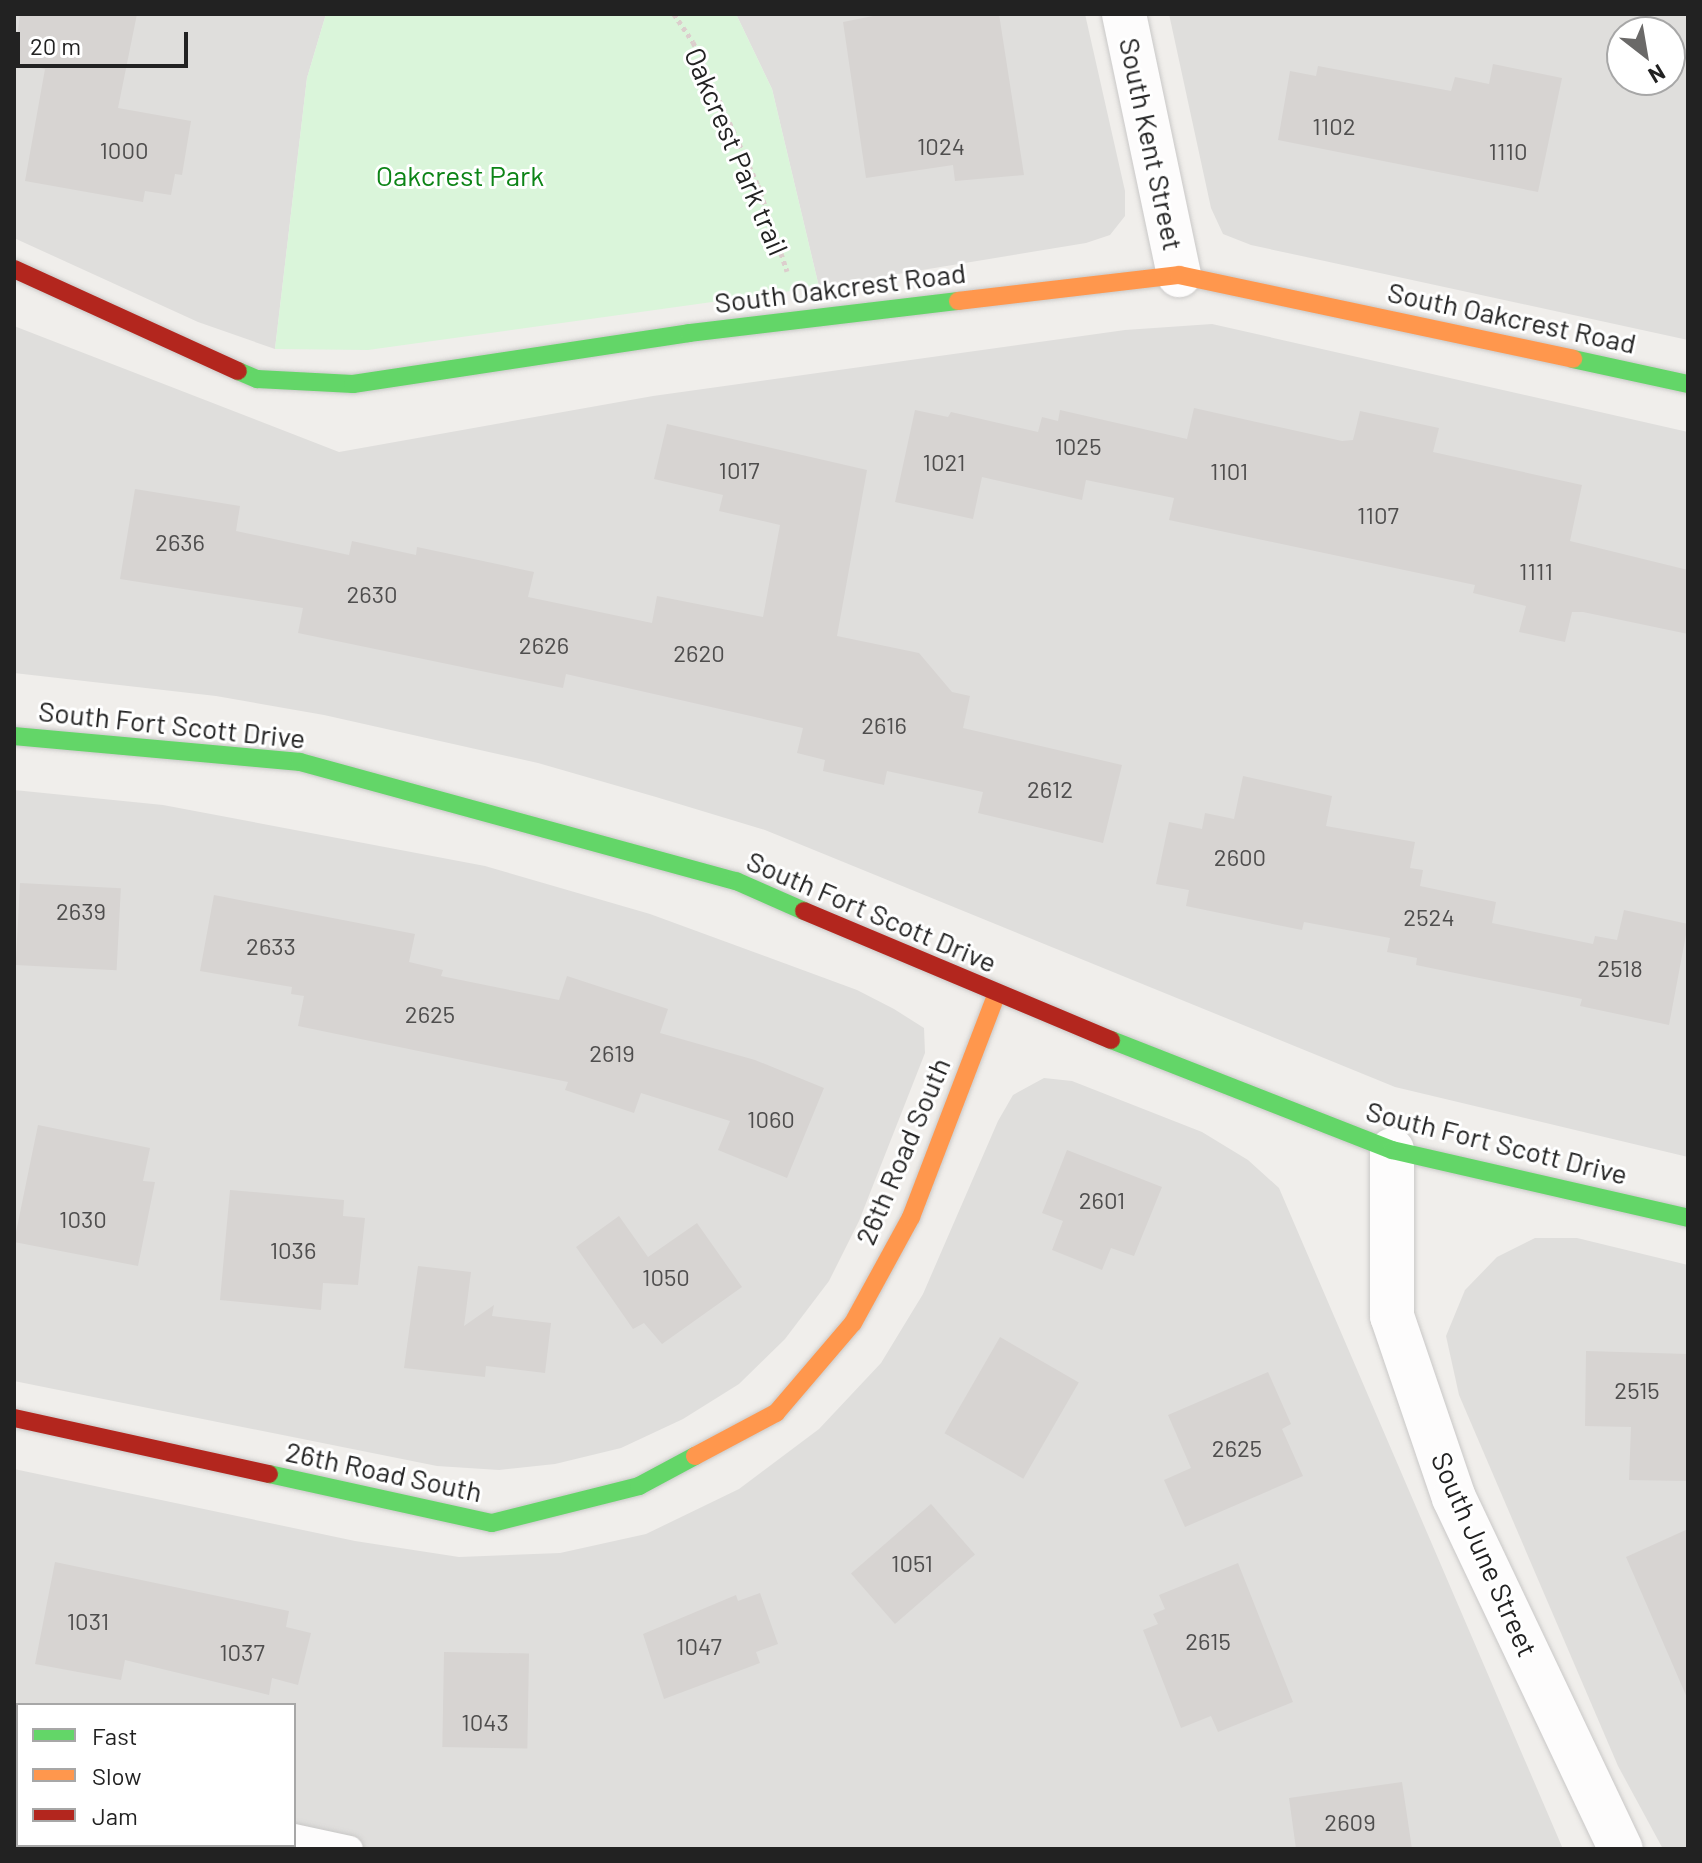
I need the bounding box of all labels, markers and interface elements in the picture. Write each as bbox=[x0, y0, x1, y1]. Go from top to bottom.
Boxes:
scale bar bbox=[20, 16, 192, 66]
north arrow bbox=[1606, 16, 1686, 96]
text: 20 m bbox=[30, 31, 81, 60]
street label: South Kent Street bbox=[1113, 35, 1191, 253]
street label: Oakcrest Park trail bbox=[678, 42, 796, 260]
text: N bbox=[1644, 60, 1670, 90]
house number: 1102 bbox=[1312, 112, 1356, 140]
house number: 1024 bbox=[917, 132, 965, 160]
house number: 1000 bbox=[99, 136, 149, 164]
house number: 1110 bbox=[1489, 137, 1527, 165]
park label: Oakcrest Park bbox=[376, 158, 544, 192]
street label: South Oakcrest Road bbox=[712, 255, 968, 319]
street label: South Oakcrest Road bbox=[1385, 274, 1639, 360]
house number: 1025 bbox=[1054, 432, 1102, 460]
house number: 1021 bbox=[923, 448, 965, 476]
house number: 1017 bbox=[718, 456, 760, 484]
house number: 1101 bbox=[1210, 457, 1248, 485]
house number: 1107 bbox=[1357, 501, 1399, 529]
house number: 2636 bbox=[155, 528, 205, 556]
house number: 1111 bbox=[1519, 557, 1553, 585]
house number: 2630 bbox=[346, 580, 398, 608]
house number: 2626 bbox=[519, 631, 569, 659]
house number: 2620 bbox=[673, 639, 725, 667]
street label: South Fort Scott Drive bbox=[37, 693, 307, 755]
house number: 2616 bbox=[861, 711, 907, 739]
house number: 2612 bbox=[1027, 775, 1073, 803]
street label: South Fort Scott Drive bbox=[742, 843, 1002, 979]
house number: 2600 bbox=[1214, 843, 1266, 871]
house number: 2639 bbox=[56, 897, 106, 925]
house number: 2524 bbox=[1403, 903, 1455, 931]
house number: 2633 bbox=[246, 932, 296, 960]
house number: 2518 bbox=[1597, 954, 1643, 982]
house number: 2625 bbox=[405, 1000, 455, 1028]
house number: 2619 bbox=[589, 1039, 635, 1067]
street label: 26th Road South bbox=[848, 1053, 956, 1249]
street label: South Fort Scott Drive bbox=[1363, 1093, 1631, 1191]
house number: 1060 bbox=[747, 1105, 795, 1133]
house number: 2601 bbox=[1079, 1186, 1125, 1214]
house number: 1030 bbox=[59, 1205, 107, 1233]
house number: 1036 bbox=[270, 1236, 316, 1264]
house number: 1050 bbox=[642, 1263, 690, 1291]
house number: 2515 bbox=[1614, 1376, 1660, 1404]
street label: 26th Road South bbox=[283, 1434, 485, 1508]
house number: 2625 bbox=[1212, 1434, 1262, 1462]
street label: South June Street bbox=[1425, 1446, 1545, 1662]
house number: 1051 bbox=[891, 1549, 933, 1577]
house number: 1031 bbox=[67, 1607, 109, 1635]
house number: 2615 bbox=[1185, 1627, 1231, 1655]
house number: 1047 bbox=[676, 1632, 722, 1660]
house number: 1037 bbox=[219, 1638, 265, 1666]
legend bbox=[16, 1703, 296, 1847]
house number: 1043 bbox=[461, 1708, 509, 1736]
text: Fast bbox=[92, 1721, 137, 1750]
text: Slow bbox=[92, 1761, 141, 1790]
text: Jam bbox=[92, 1801, 138, 1830]
house number: 2609 bbox=[1324, 1808, 1376, 1836]

